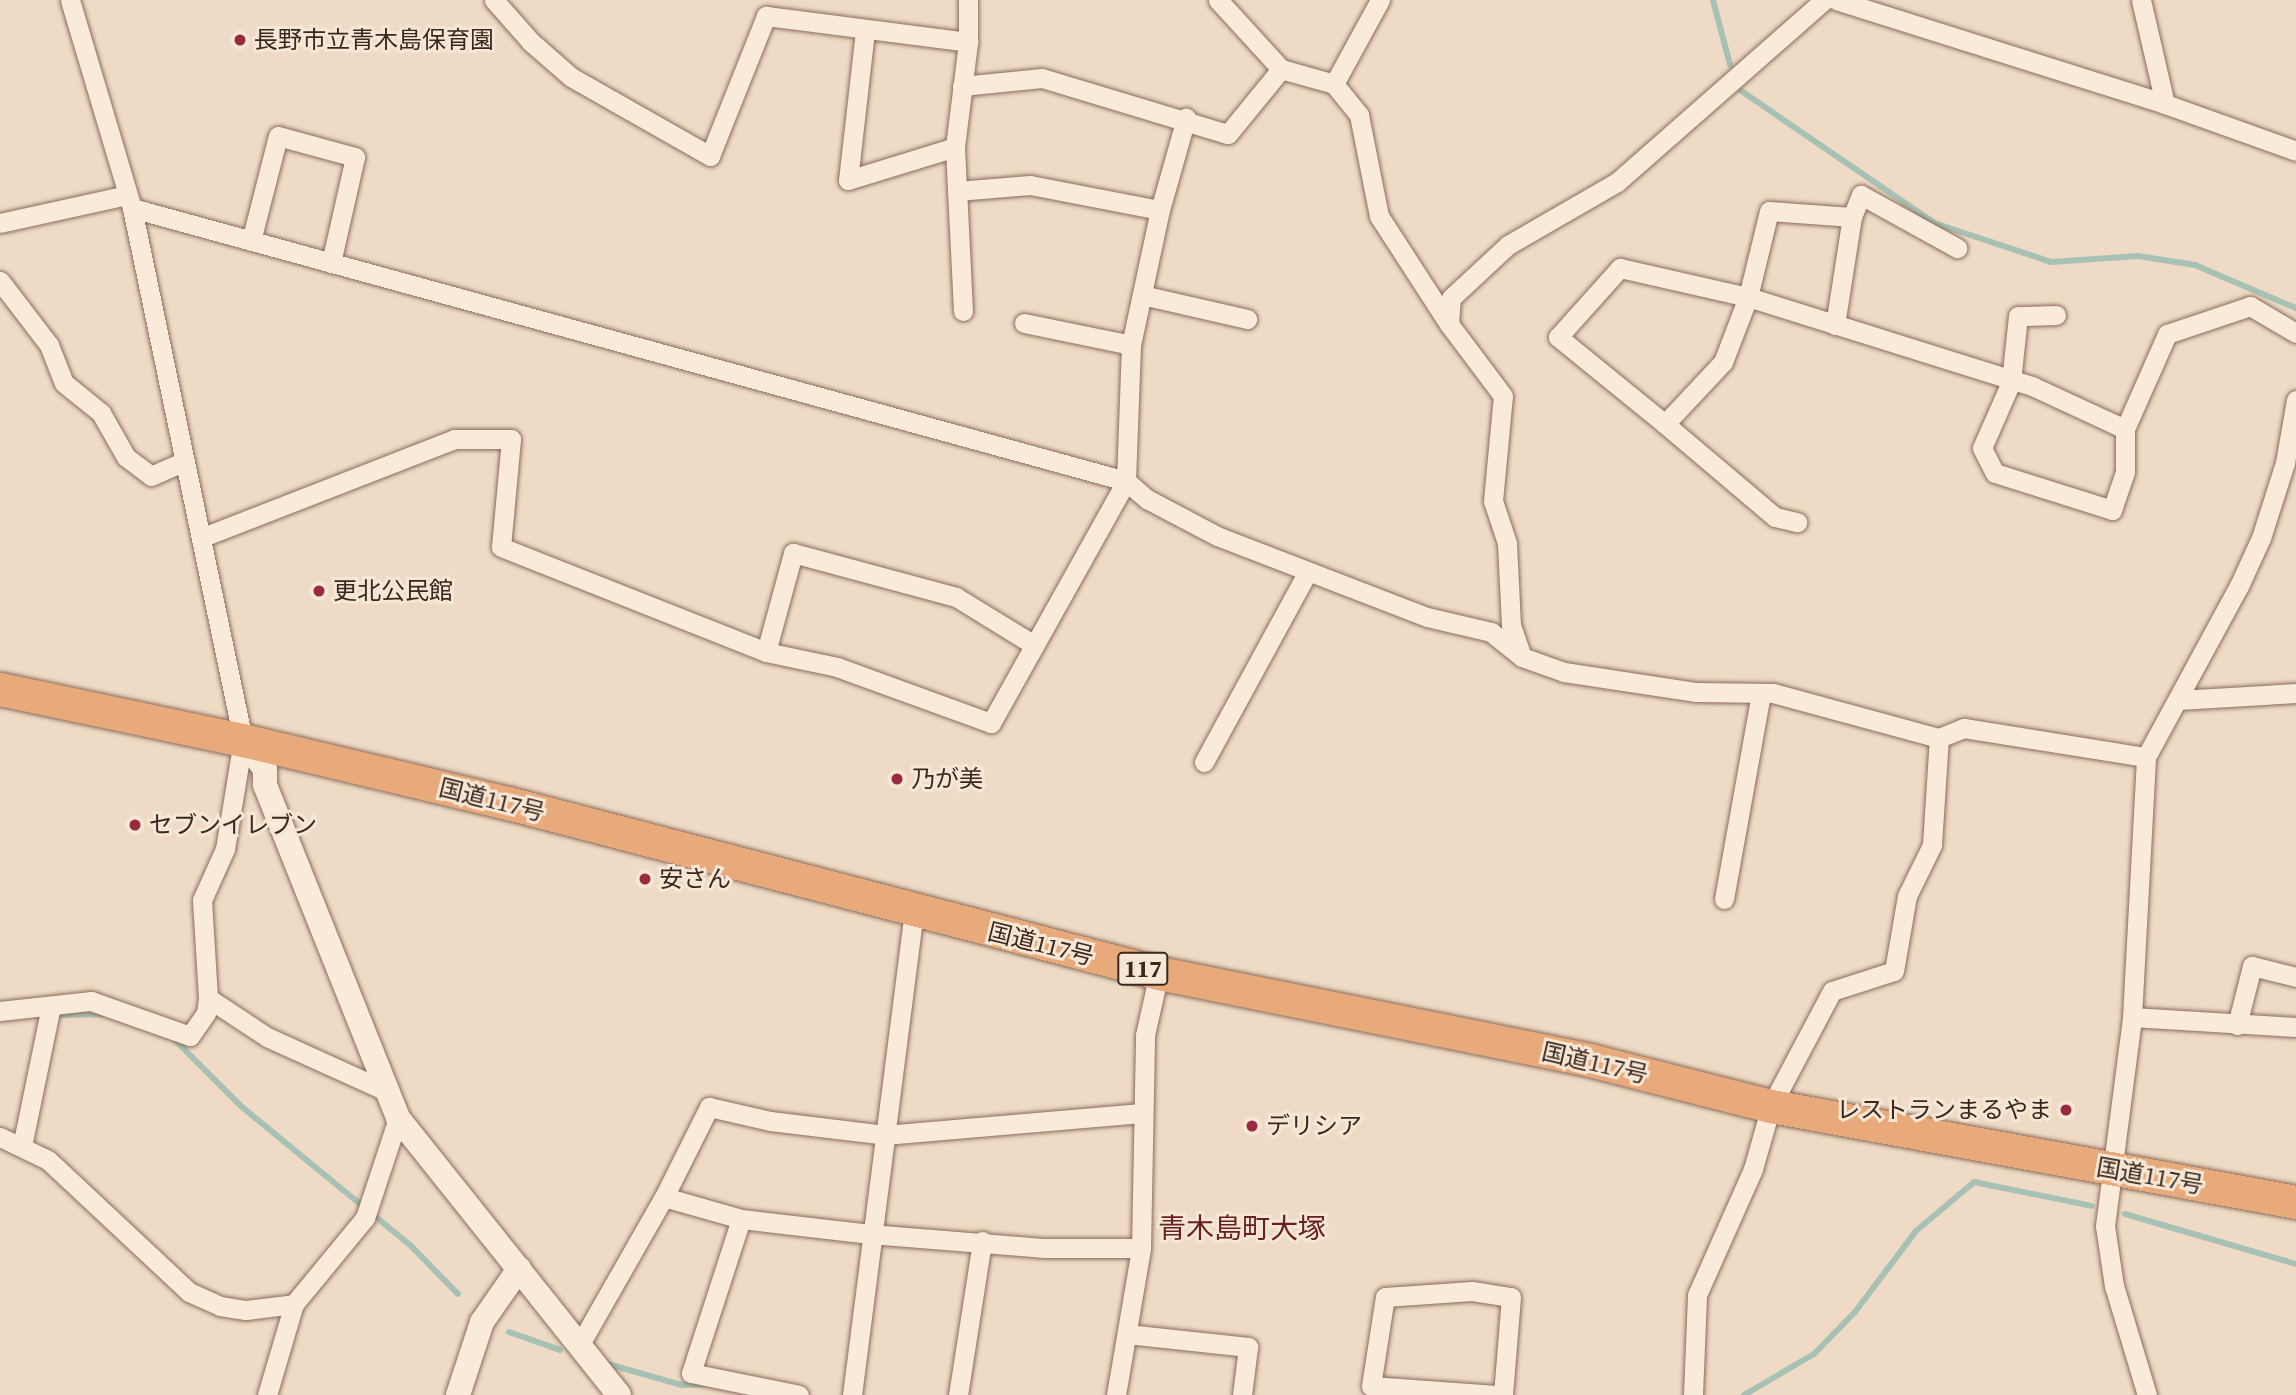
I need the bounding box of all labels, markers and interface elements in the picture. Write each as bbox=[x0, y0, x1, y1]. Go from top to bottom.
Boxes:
place label: 長野市立青木島保育園 bbox=[254, 26, 494, 54]
marker: 長野市立青木島保育園 bbox=[232, 32, 248, 48]
place label: 更北公民館 bbox=[333, 577, 453, 605]
marker: 更北公民館 bbox=[311, 583, 327, 599]
place label: 乃が美 bbox=[911, 765, 983, 793]
marker: 乃が美 bbox=[889, 771, 905, 787]
street label: 国道117号 bbox=[436, 773, 548, 827]
place label: セブンイレブン bbox=[149, 811, 317, 839]
marker: セブンイレブン bbox=[127, 817, 143, 833]
place label: 安さん bbox=[659, 865, 731, 893]
marker: 安さん bbox=[637, 871, 653, 887]
street label: 国道117号 bbox=[985, 917, 1097, 971]
road number: 117 bbox=[1117, 950, 1169, 988]
street label: 国道117号 bbox=[1539, 1037, 1651, 1089]
place label: レストランまるやま bbox=[1836, 1096, 2052, 1124]
marker: レストランまるやま bbox=[2058, 1102, 2074, 1118]
place label: デリシア bbox=[1266, 1112, 1362, 1140]
marker: デリシア bbox=[1244, 1118, 1260, 1134]
street label: 国道117号 bbox=[2094, 1152, 2206, 1200]
district label: 青木島町大塚 bbox=[1158, 1211, 1326, 1245]

